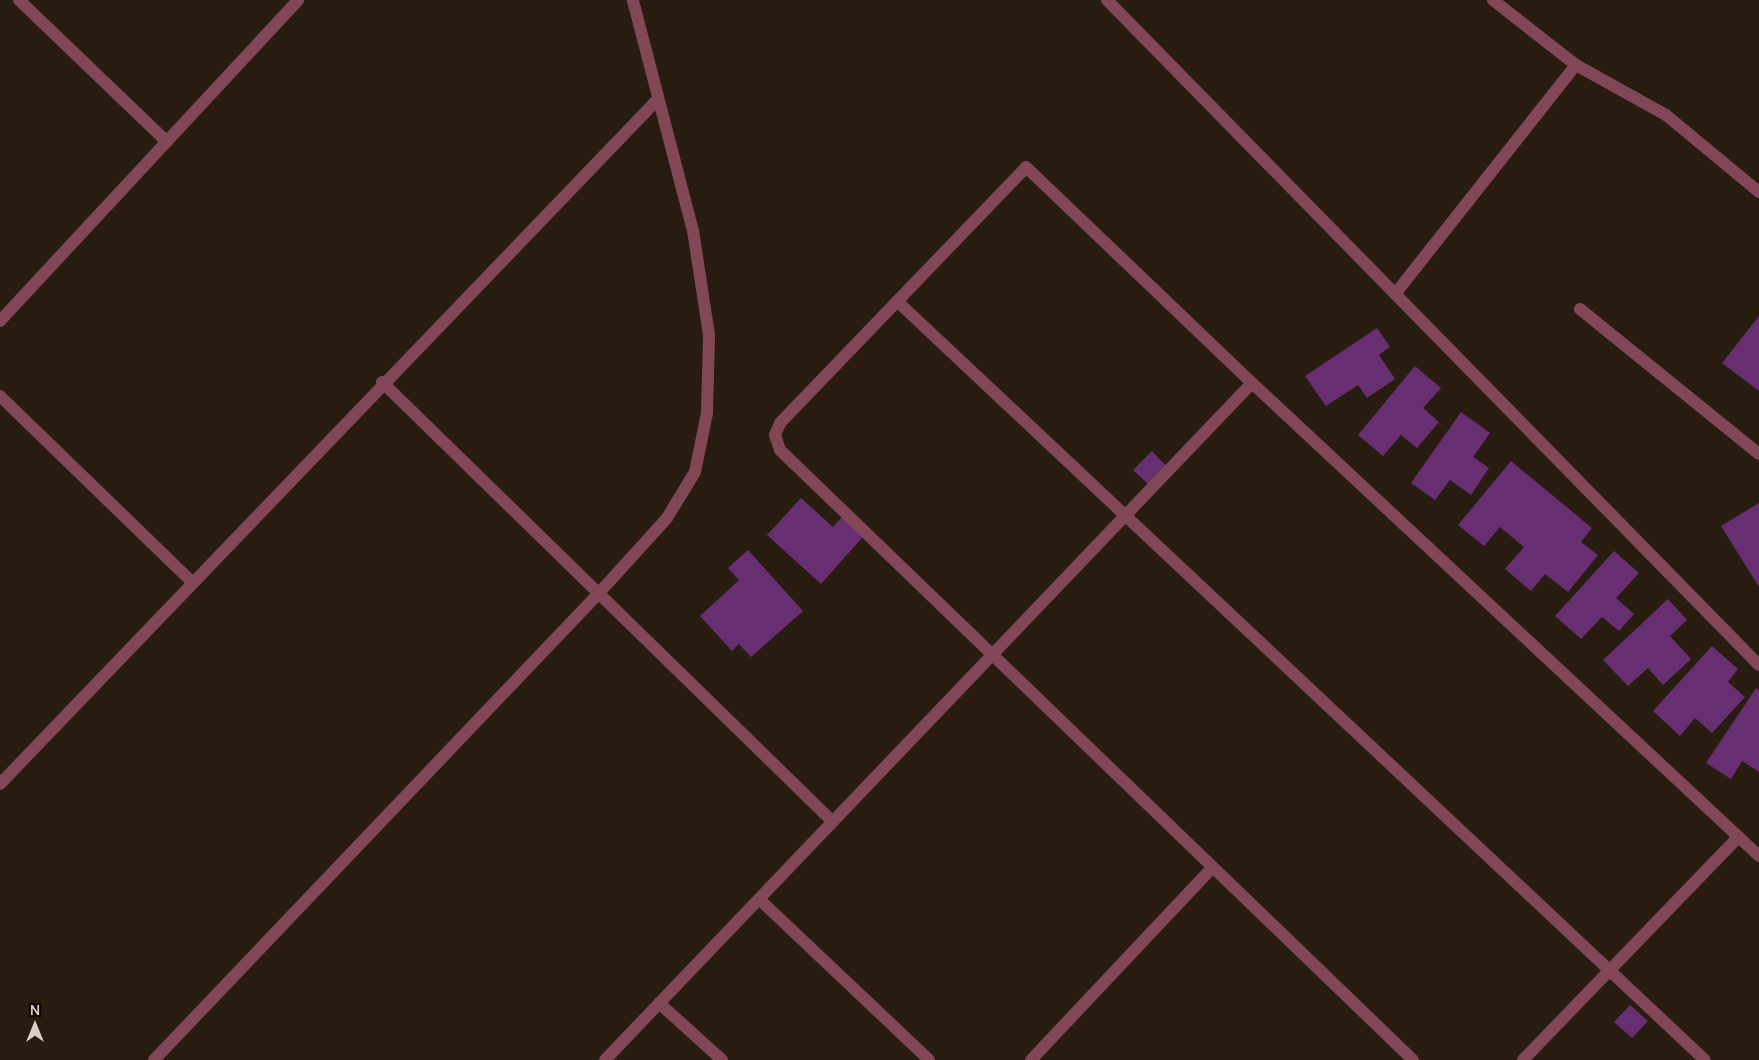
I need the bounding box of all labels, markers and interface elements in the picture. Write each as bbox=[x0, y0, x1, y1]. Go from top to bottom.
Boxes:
north arrow bbox=[10, 1000, 60, 1050]
text: N bbox=[30, 1000, 40, 1019]

